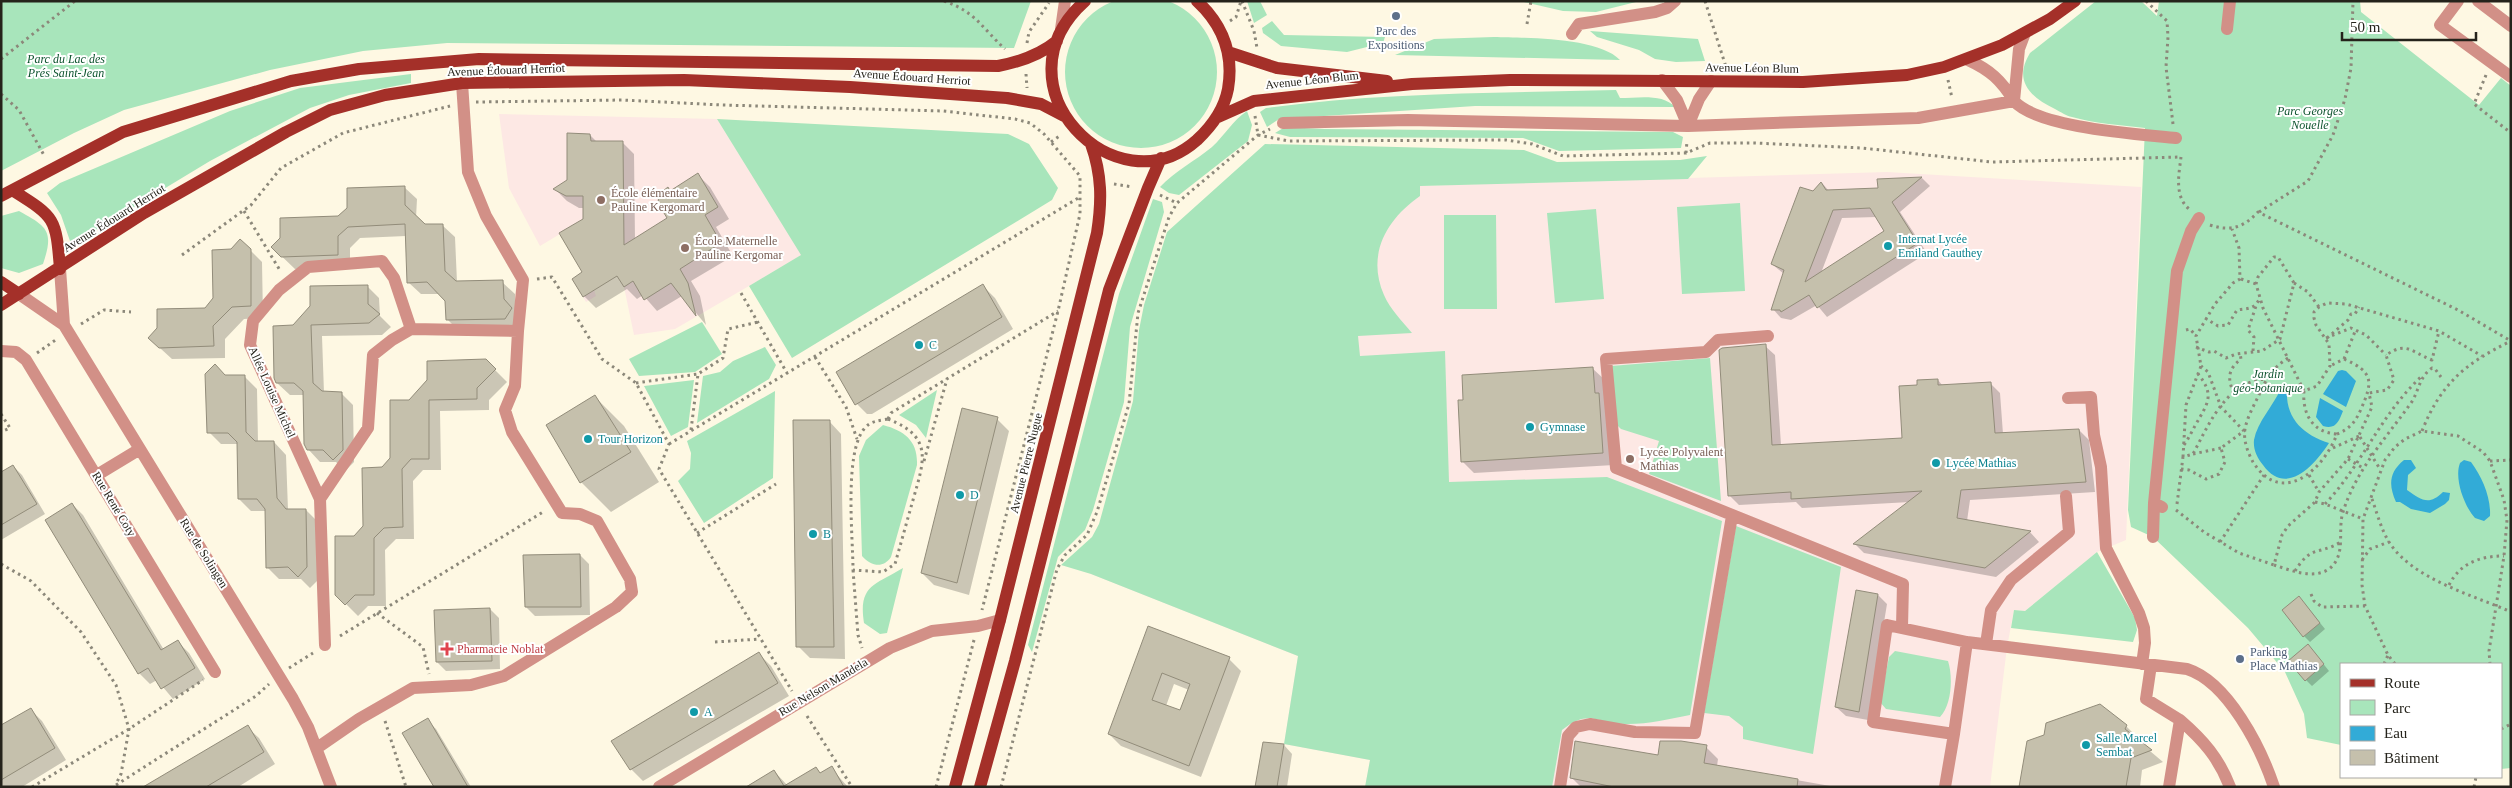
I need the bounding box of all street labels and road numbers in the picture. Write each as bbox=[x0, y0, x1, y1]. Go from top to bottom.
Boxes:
street label: Avenue Léon Blum bbox=[1705, 60, 1800, 76]
street label: Avenue Édouard Herriot bbox=[447, 61, 566, 79]
street label: Avenue Édouard Herriot bbox=[853, 66, 972, 88]
street label: Avenue Léon Blum bbox=[1265, 68, 1360, 92]
street label: Avenue Édouard Herriot bbox=[60, 181, 168, 255]
street label: Allée Louise Michel bbox=[246, 344, 299, 441]
street label: Avenue Pierre Nugue bbox=[1007, 411, 1045, 515]
street label: Rue René Coty bbox=[89, 469, 139, 539]
street label: Rue de Solingen bbox=[177, 516, 231, 590]
street label: Rue Nelson Mandela bbox=[776, 655, 871, 719]

